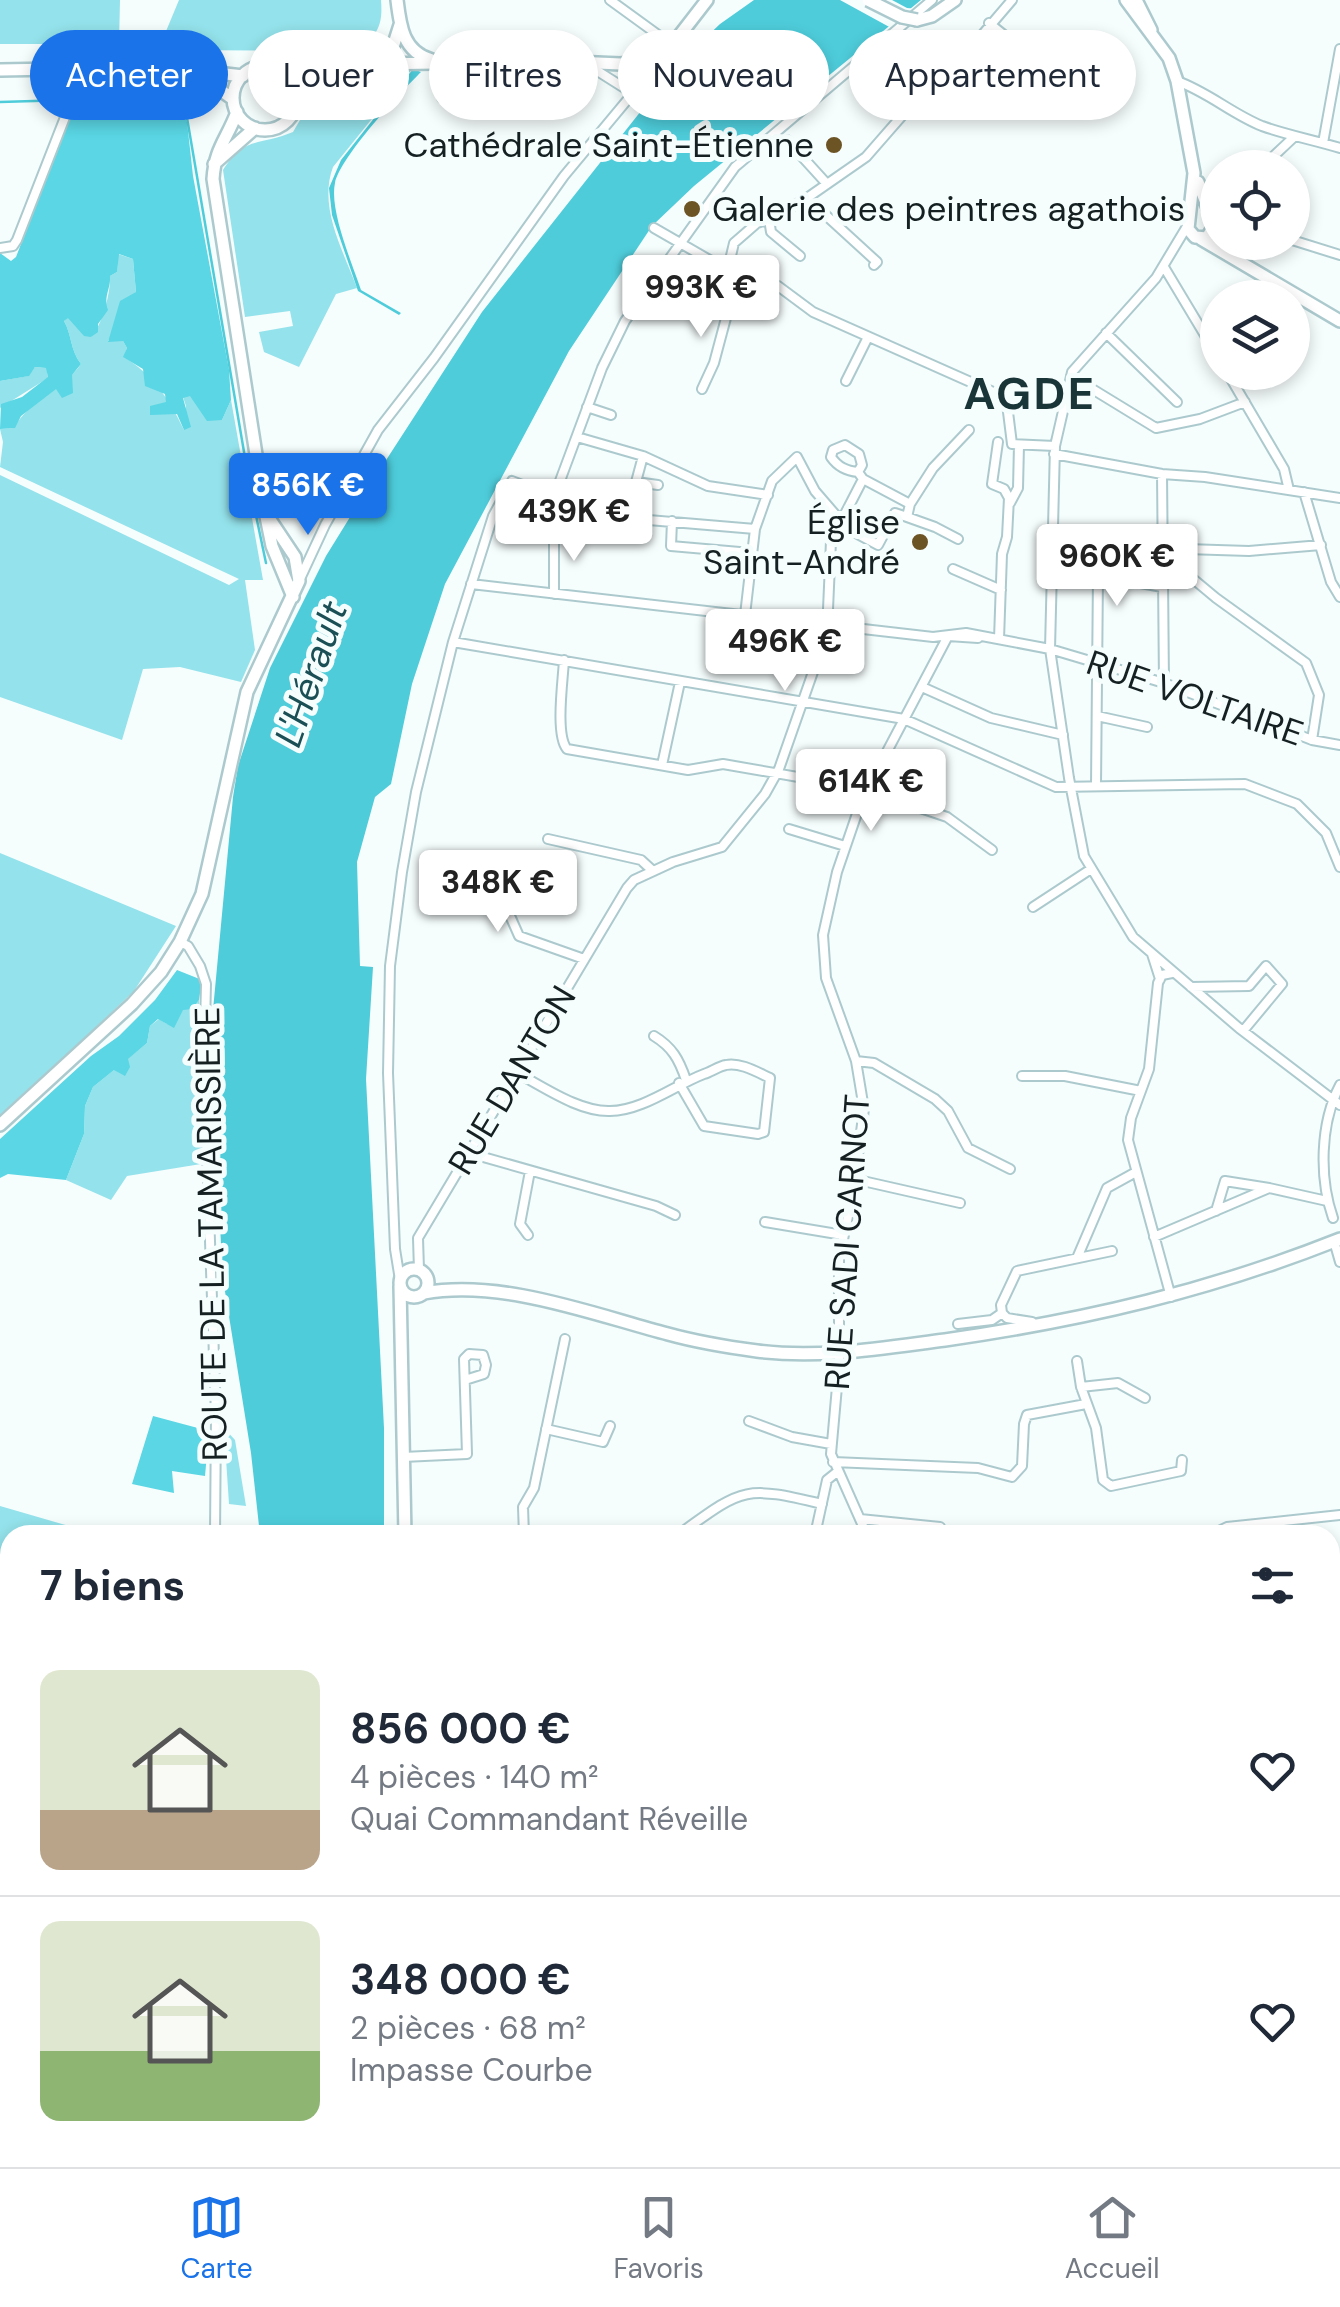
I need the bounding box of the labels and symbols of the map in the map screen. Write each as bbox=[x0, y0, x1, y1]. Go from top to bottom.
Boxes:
place label: Cathédrale Saint-Étienne bbox=[403, 122, 814, 168]
marker: Cathédrale Saint-Étienne bbox=[823, 134, 845, 156]
place label: Galerie des peintres agathois bbox=[712, 186, 1185, 232]
marker: Galerie des peintres agathois bbox=[681, 198, 703, 220]
pin: 993K € bbox=[620, 255, 782, 340]
district label: AGDE bbox=[963, 364, 1097, 423]
pin: 856K € bbox=[227, 453, 389, 538]
pin: 439K € bbox=[493, 479, 655, 564]
place label: Église Saint-André bbox=[703, 499, 900, 585]
pin: 960K € bbox=[1036, 524, 1198, 609]
marker: Église Saint-André bbox=[909, 531, 931, 553]
water label: L'Hérault bbox=[263, 594, 359, 753]
pin: 496K € bbox=[704, 609, 866, 694]
street label: RUE VOLTAIRE bbox=[1081, 639, 1309, 757]
pin: 614K € bbox=[790, 749, 952, 834]
pin: 348K € bbox=[417, 850, 579, 935]
street label: RUE DANTON bbox=[438, 977, 586, 1183]
street label: ROUTE DE LA TAMARISSIÈRE bbox=[184, 1006, 238, 1462]
street label: RUE SADI CARNOT bbox=[814, 1093, 880, 1391]

